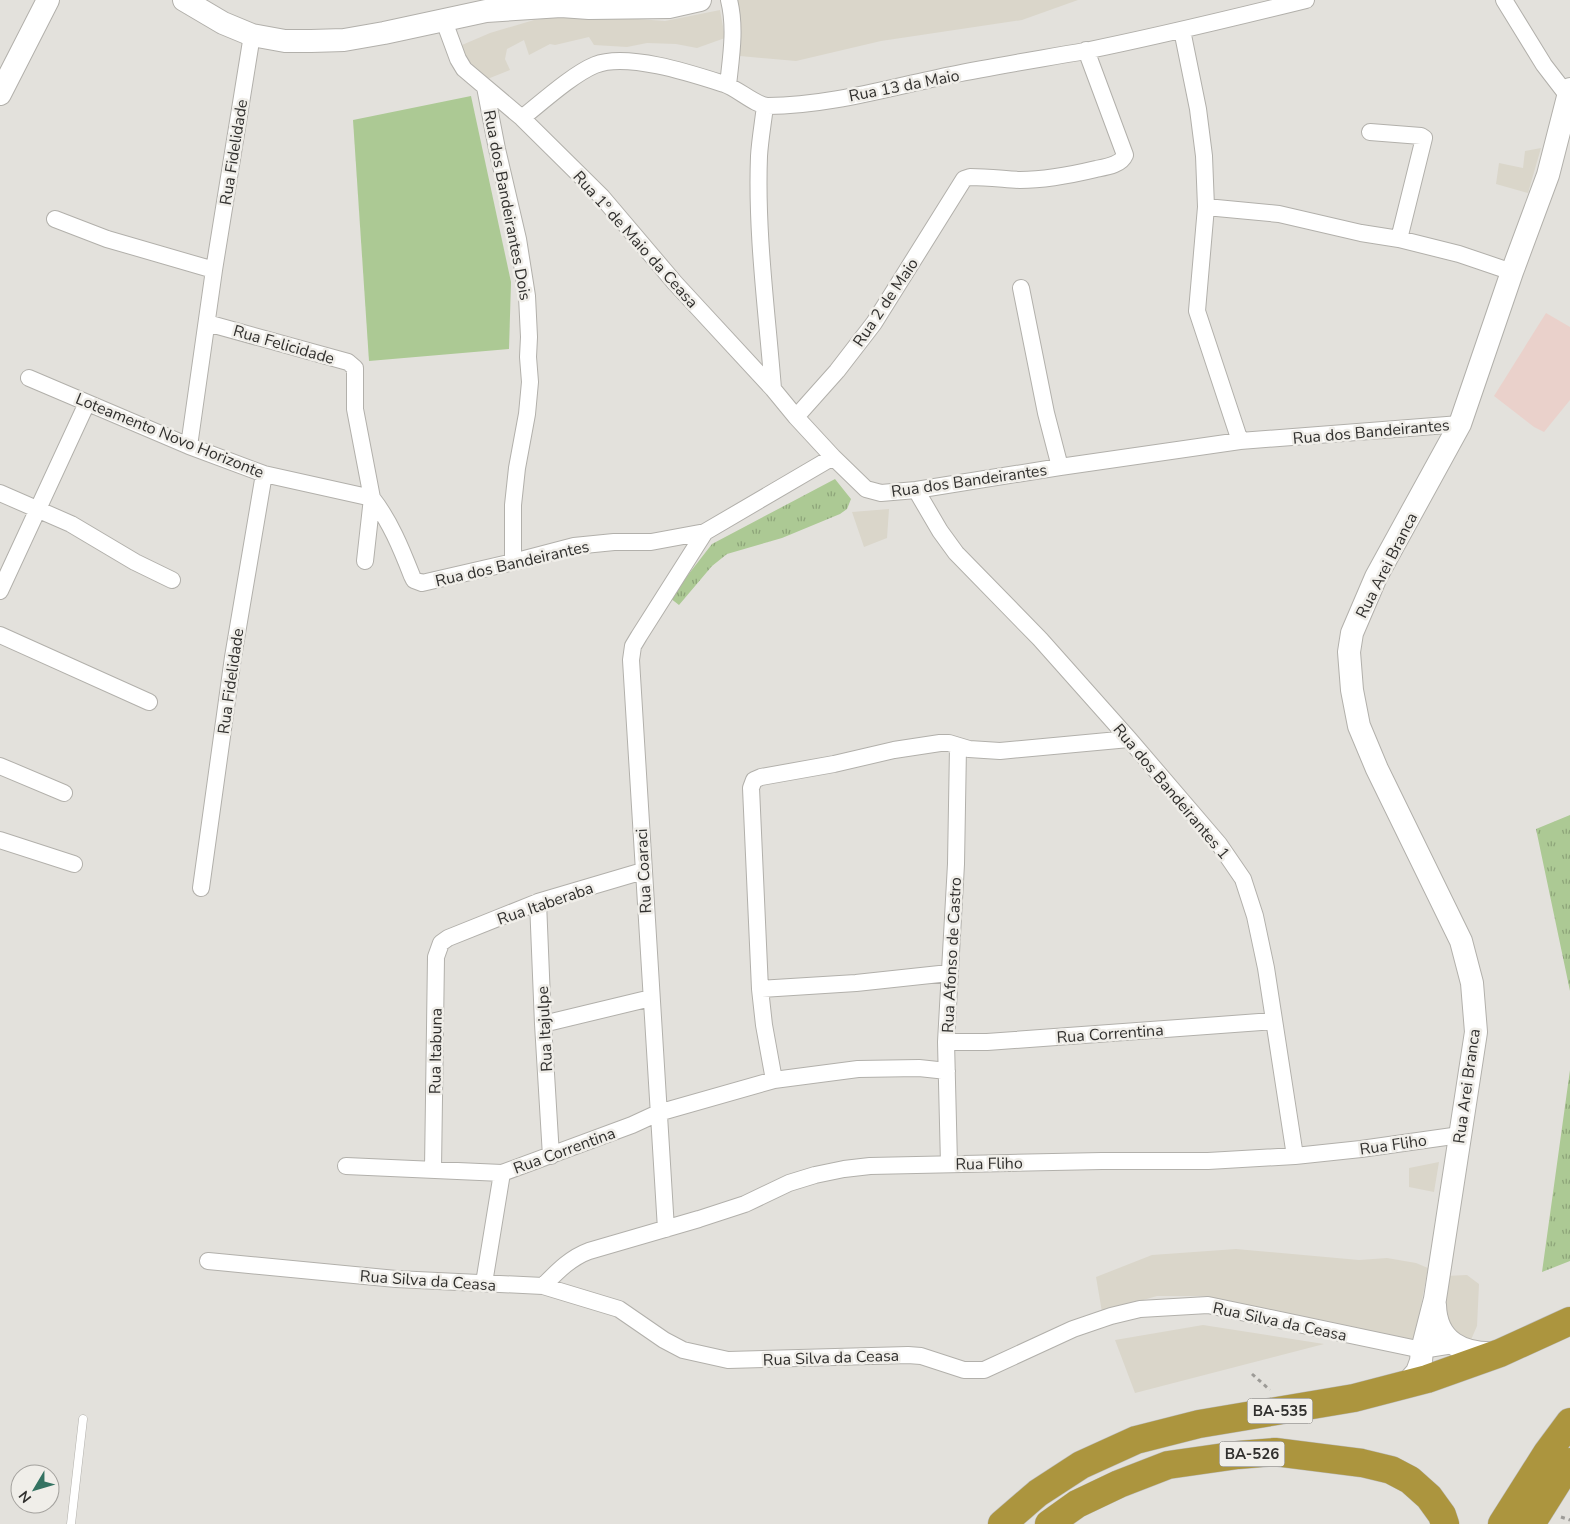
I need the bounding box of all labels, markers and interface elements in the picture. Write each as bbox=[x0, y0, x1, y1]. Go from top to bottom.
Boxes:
street label: Rua 13 da Maio bbox=[847, 64, 961, 107]
street label: Rua Fidelidade bbox=[215, 98, 253, 207]
street label: Rua dos Bandeirantes Dois bbox=[478, 108, 536, 302]
street label: Rua 1º de Maio da Ceasa bbox=[568, 166, 703, 313]
street label: Rua 2 de Maio bbox=[848, 254, 924, 351]
street label: Rua Felicidade bbox=[230, 320, 337, 370]
street label: Loteamento Novo Horizonte bbox=[72, 388, 267, 484]
street label: Rua dos Bandeirantes bbox=[1292, 414, 1450, 450]
street label: Rua dos Bandeirantes bbox=[890, 459, 1048, 503]
street label: Rua Arei Branca bbox=[1351, 509, 1423, 622]
street label: Rua dos Bandeirantes bbox=[433, 536, 591, 592]
street label: Rua Fidelidade bbox=[213, 627, 249, 736]
street label: Rua dos Bandeirantes 1 bbox=[1108, 719, 1235, 864]
street label: Rua Coaraci bbox=[631, 828, 657, 914]
street label: Rua Afonso de Castro bbox=[937, 876, 967, 1034]
street label: Rua Itaberaba bbox=[494, 877, 596, 931]
street label: Rua Itajulpe bbox=[532, 986, 558, 1072]
street label: Rua Itabuna bbox=[424, 1008, 448, 1094]
street label: Rua Correntina bbox=[1056, 1019, 1164, 1049]
street label: Rua Arei Branca bbox=[1448, 1027, 1486, 1145]
street label: Rua Correntina bbox=[510, 1122, 618, 1180]
street label: Rua Fliho bbox=[1358, 1129, 1428, 1161]
street label: Rua Fliho bbox=[955, 1152, 1023, 1176]
street label: Rua Silva da Ceasa bbox=[359, 1265, 497, 1297]
street label: Rua Silva da Ceasa bbox=[1211, 1297, 1349, 1347]
street label: Rua Silva da Ceasa bbox=[763, 1345, 900, 1371]
road number: BA-535 bbox=[1248, 1398, 1312, 1424]
road number: BA-526 bbox=[1220, 1442, 1284, 1466]
north arrow bbox=[10, 1464, 60, 1514]
text: N bbox=[14, 1487, 36, 1507]

